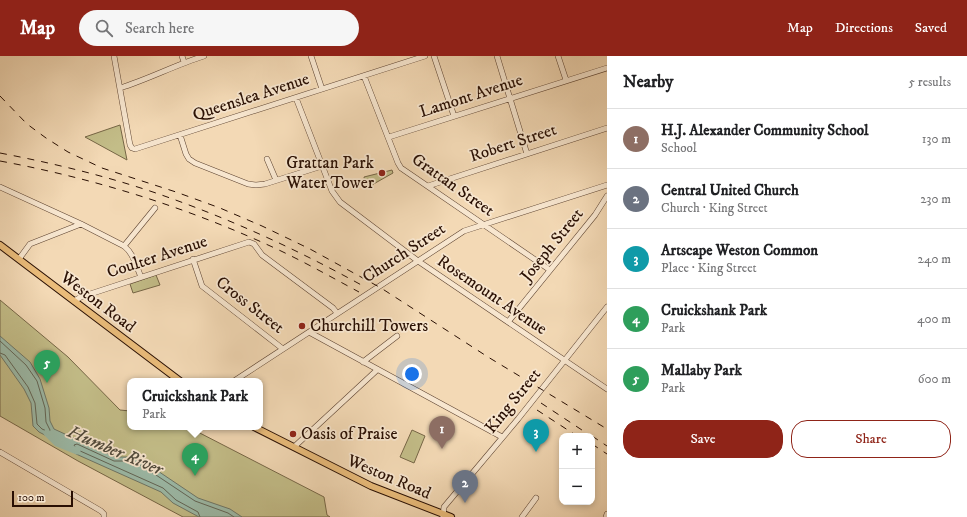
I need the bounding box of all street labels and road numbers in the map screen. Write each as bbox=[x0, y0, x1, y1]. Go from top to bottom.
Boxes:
street label: Queenslea Avenue bbox=[190, 68, 312, 126]
street label: Lamont Avenue bbox=[417, 69, 525, 123]
street label: Robert Street bbox=[467, 118, 560, 167]
street label: Grattan Street bbox=[407, 148, 499, 222]
street label: Joseph Street bbox=[514, 203, 589, 288]
street label: Church Street bbox=[358, 218, 450, 288]
street label: Coulter Avenue bbox=[104, 230, 210, 284]
street label: Rosemount Avenue bbox=[433, 250, 551, 340]
street label: Weston Road bbox=[55, 266, 141, 338]
street label: Cross Street bbox=[211, 271, 289, 339]
street label: King Street bbox=[480, 364, 546, 438]
street label: Weston Road bbox=[343, 449, 435, 505]

